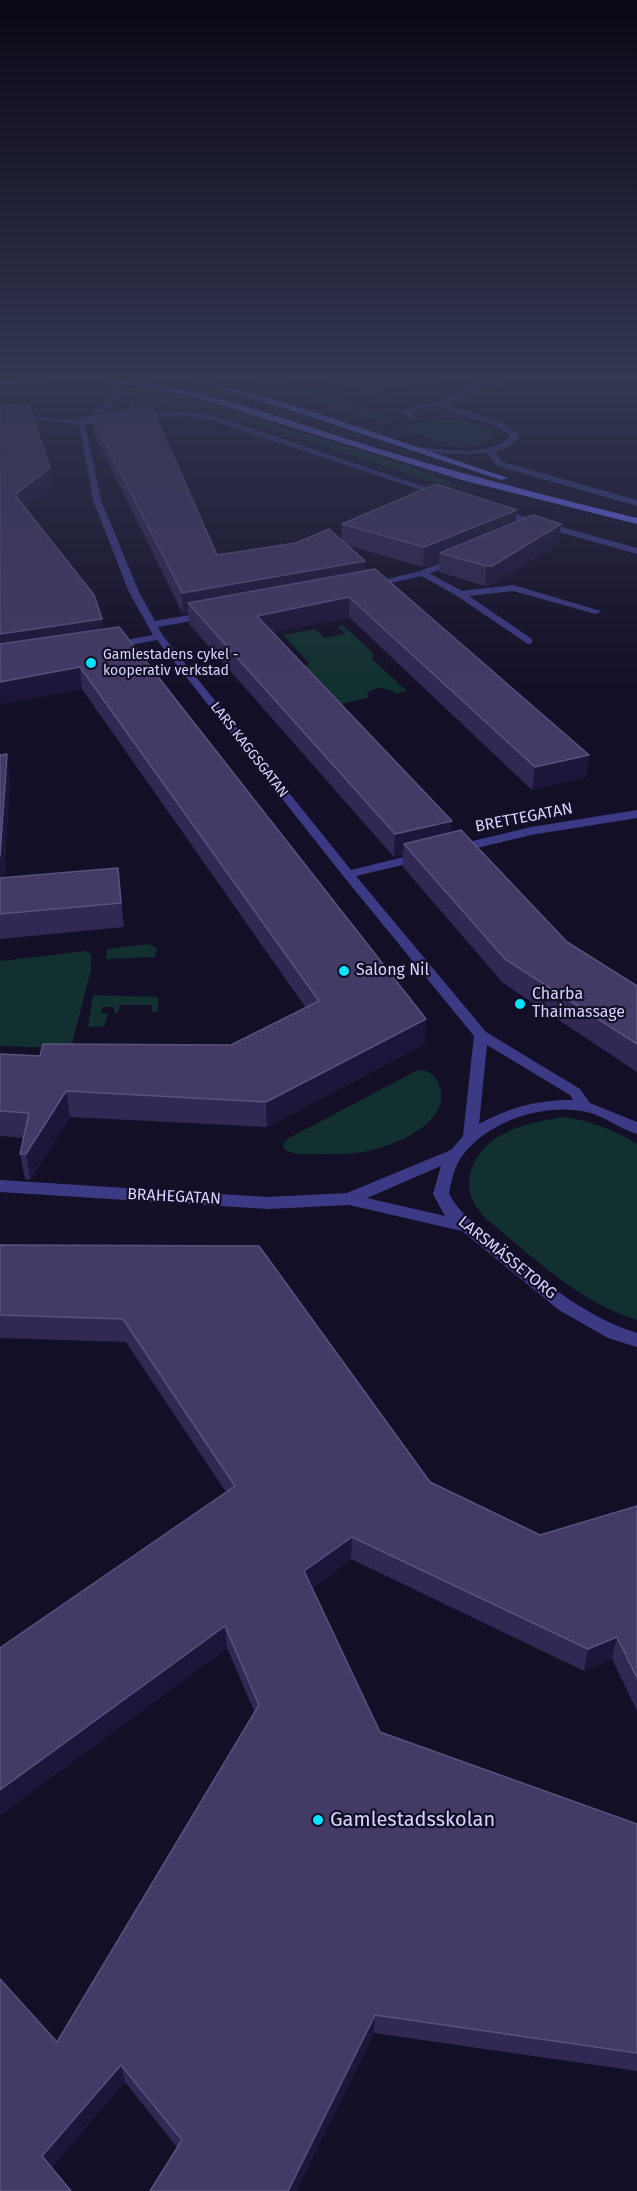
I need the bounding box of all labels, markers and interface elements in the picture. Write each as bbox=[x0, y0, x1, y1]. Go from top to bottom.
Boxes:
place label: Gamlestadens cykel - kooperativ verkstad bbox=[103, 647, 238, 680]
marker: Gamlestadens cykel - kooperativ verkstad bbox=[84, 656, 98, 670]
street label: LARS KAGGSGATAN bbox=[207, 699, 291, 801]
street label: BRETTEGATAN bbox=[474, 799, 574, 837]
place label: Salong Nil bbox=[356, 961, 429, 981]
marker: Salong Nil bbox=[337, 964, 351, 978]
place label: Charba Thaimassage bbox=[532, 985, 625, 1023]
marker: Charba Thaimassage bbox=[513, 997, 527, 1011]
street label: BRAHEGATAN bbox=[127, 1185, 221, 1209]
street label: LARSMÄSSETORG bbox=[454, 1212, 560, 1304]
place label: Gamlestadsskolan bbox=[330, 1808, 495, 1832]
marker: Gamlestadsskolan bbox=[311, 1813, 325, 1827]

